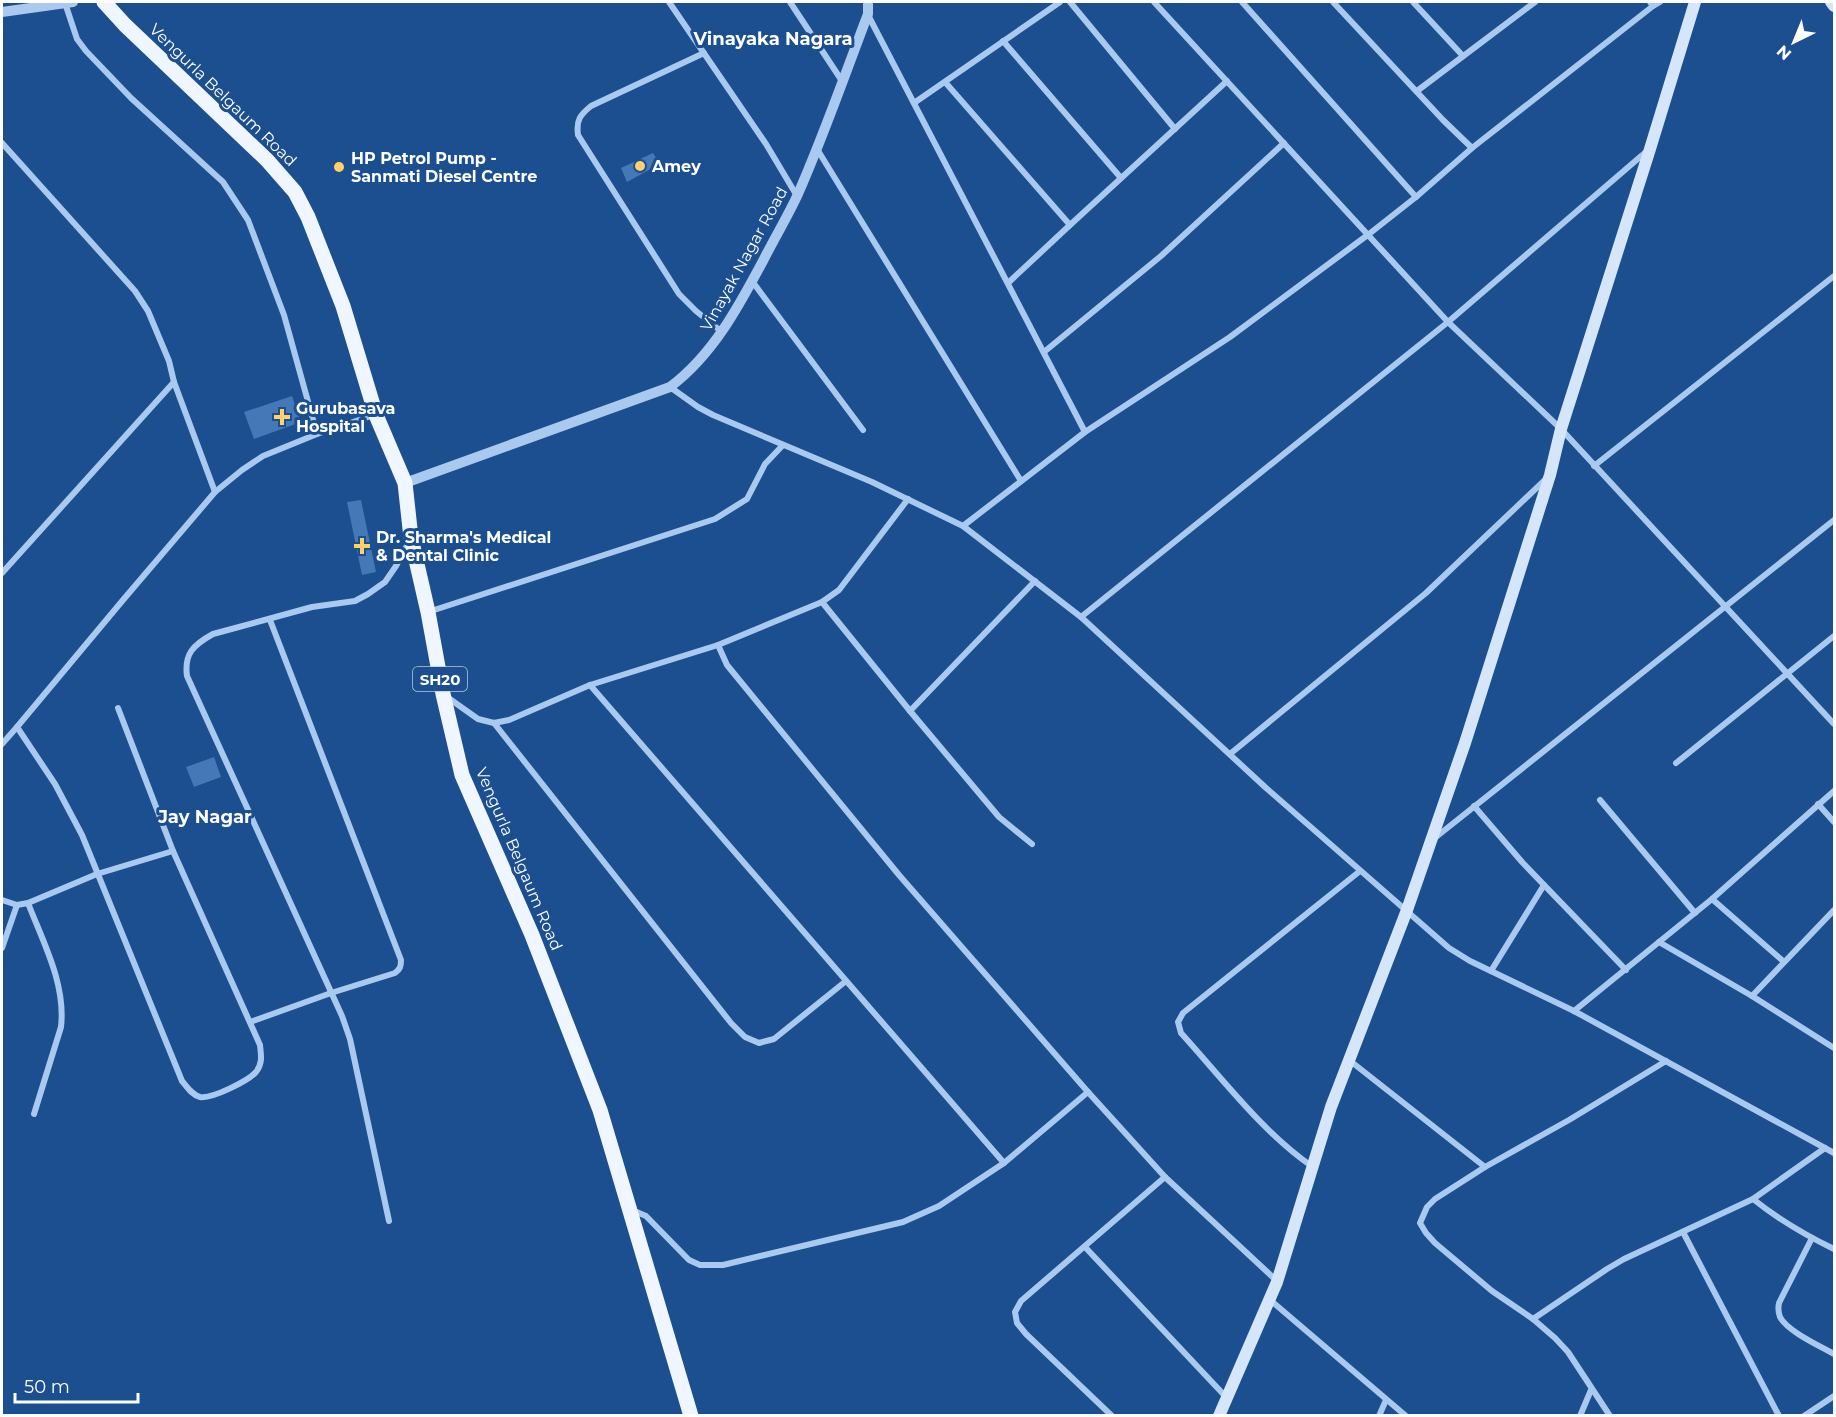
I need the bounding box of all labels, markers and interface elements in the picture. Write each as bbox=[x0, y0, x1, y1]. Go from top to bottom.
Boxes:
north arrow bbox=[1764, 12, 1824, 72]
street label: Vengurla Belgaum Road bbox=[146, 20, 300, 170]
district label: Vinayaka Nagara bbox=[692, 28, 853, 50]
text: N bbox=[1773, 41, 1795, 64]
place label: HP Petrol Pump - Sanmati Diesel Centre bbox=[351, 149, 537, 186]
place label: Amey bbox=[651, 157, 701, 176]
marker: Amey bbox=[633, 159, 647, 173]
marker: HP Petrol Pump - Sanmati Diesel Centre bbox=[332, 160, 346, 174]
street label: Vinayak Nagar Road bbox=[696, 184, 792, 334]
place label: Gurubasava Hospital bbox=[296, 399, 395, 436]
marker: Gurubasava Hospital bbox=[273, 408, 291, 426]
place label: Dr. Sharma's Medical & Dental Clinic bbox=[376, 528, 551, 565]
marker: Dr. Sharma's Medical & Dental Clinic bbox=[353, 537, 371, 555]
road number: SH20 bbox=[413, 667, 467, 691]
street label: Vengurla Belgaum Road bbox=[472, 765, 566, 953]
district label: Jay Nagar bbox=[157, 806, 252, 828]
scale bar bbox=[15, 1366, 138, 1404]
text: 50 m bbox=[24, 1376, 70, 1398]

